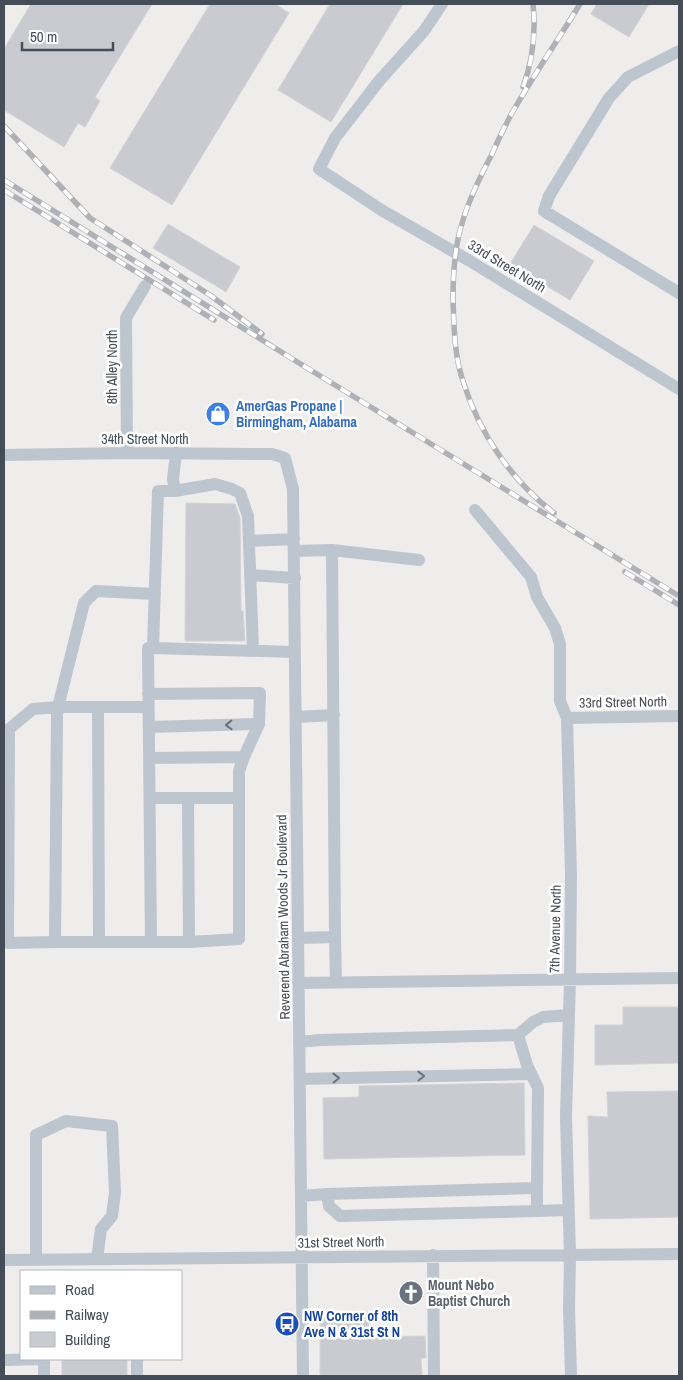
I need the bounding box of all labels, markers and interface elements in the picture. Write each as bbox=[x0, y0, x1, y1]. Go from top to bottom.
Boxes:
scale bar bbox=[22, 20, 114, 52]
text: 50 m bbox=[30, 26, 57, 47]
street label: 33rd Street North bbox=[465, 236, 549, 296]
street label: 8th Alley North bbox=[103, 330, 121, 404]
place label: AmerGas Propane | Birmingham, Alabama bbox=[236, 397, 357, 431]
shop icon: AmerGas Propane | Birmingham, Alabama bbox=[205, 401, 231, 427]
street label: 34th Street North bbox=[101, 430, 189, 448]
street label: 33rd Street North bbox=[579, 692, 667, 712]
one-way arrow bbox=[225, 719, 233, 730]
street label: Reverend Abraham Woods Jr Boulevard bbox=[272, 814, 294, 1020]
street label: 7th Avenue North bbox=[545, 885, 565, 973]
one-way arrow bbox=[418, 1071, 425, 1081]
one-way arrow bbox=[332, 1073, 340, 1083]
street label: 31st Street North bbox=[297, 1232, 385, 1252]
legend bbox=[20, 1270, 182, 1360]
place label: Mount Nebo Baptist Church bbox=[428, 1276, 510, 1310]
text: Road bbox=[65, 1279, 94, 1300]
church icon: Mount Nebo Baptist Church bbox=[398, 1280, 424, 1306]
text: Railway bbox=[65, 1304, 110, 1325]
place label: NW Corner of 8th Ave N & 31st St N bbox=[304, 1307, 400, 1341]
bus stop icon: NW Corner of 8th Ave N & 31st St N bbox=[274, 1311, 300, 1337]
text: Building bbox=[65, 1329, 110, 1350]

